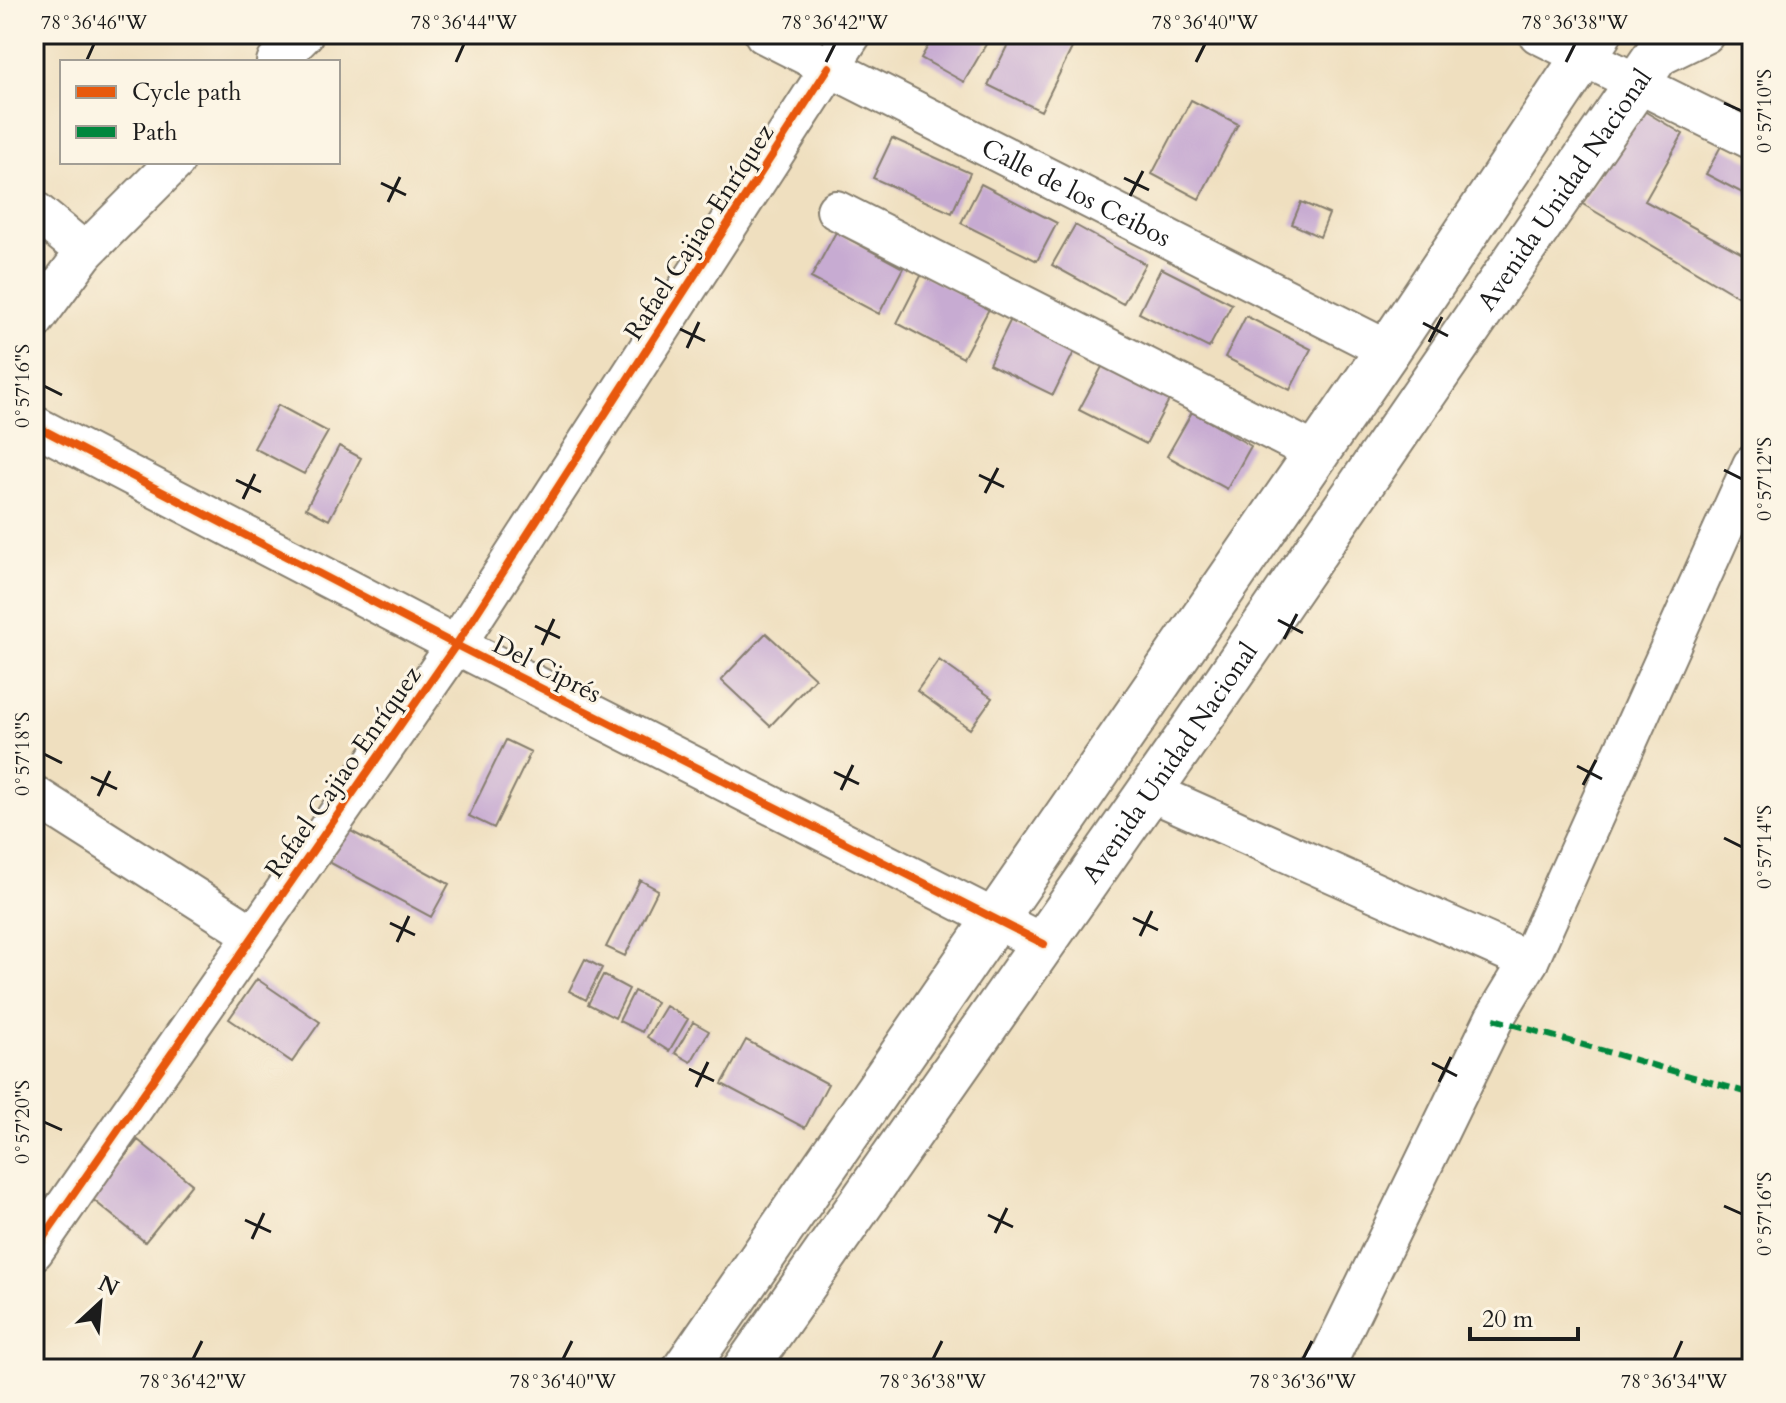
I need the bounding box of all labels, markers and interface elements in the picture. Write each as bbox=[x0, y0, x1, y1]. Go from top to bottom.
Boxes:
text: 78°36'46"W bbox=[41, 9, 148, 36]
text: 78°36'44"W bbox=[411, 9, 518, 36]
text: 78°36'42"W bbox=[782, 9, 889, 36]
text: 78°36'40"W bbox=[1152, 9, 1259, 36]
text: 78°36'38"W bbox=[1522, 9, 1629, 36]
legend bbox=[60, 60, 340, 164]
street label: Avenida Unidad Nacional bbox=[1469, 61, 1660, 317]
text: 0°57'10"S bbox=[1751, 69, 1778, 153]
text: Cycle path bbox=[132, 76, 241, 109]
text: Path bbox=[132, 116, 177, 149]
street label: Rafael Cajiao Enríquez bbox=[616, 117, 782, 347]
street label: Calle de los Ceibos bbox=[976, 130, 1177, 255]
text: 0°57'16"S bbox=[9, 344, 36, 428]
text: 0°57'12"S bbox=[1751, 437, 1778, 521]
street label: Del Ciprés bbox=[487, 627, 607, 711]
street label: Avenida Unidad Nacional bbox=[1073, 635, 1266, 890]
street label: Rafael Cajiao Enríquez bbox=[257, 659, 430, 885]
text: 0°57'18"S bbox=[9, 712, 36, 796]
text: 0°57'14"S bbox=[1751, 805, 1778, 889]
text: 0°57'20"S bbox=[9, 1080, 36, 1164]
text: 0°57'16"S bbox=[1751, 1172, 1778, 1256]
north arrow bbox=[60, 1263, 140, 1343]
text: N bbox=[93, 1268, 123, 1304]
scale bar bbox=[1470, 1291, 1578, 1341]
text: 20 m bbox=[1482, 1303, 1534, 1336]
text: 78°36'42"W bbox=[140, 1368, 247, 1395]
text: 78°36'40"W bbox=[510, 1368, 617, 1395]
text: 78°36'38"W bbox=[880, 1368, 987, 1395]
text: 78°36'36"W bbox=[1250, 1368, 1357, 1395]
text: 78°36'34"W bbox=[1621, 1368, 1728, 1395]

